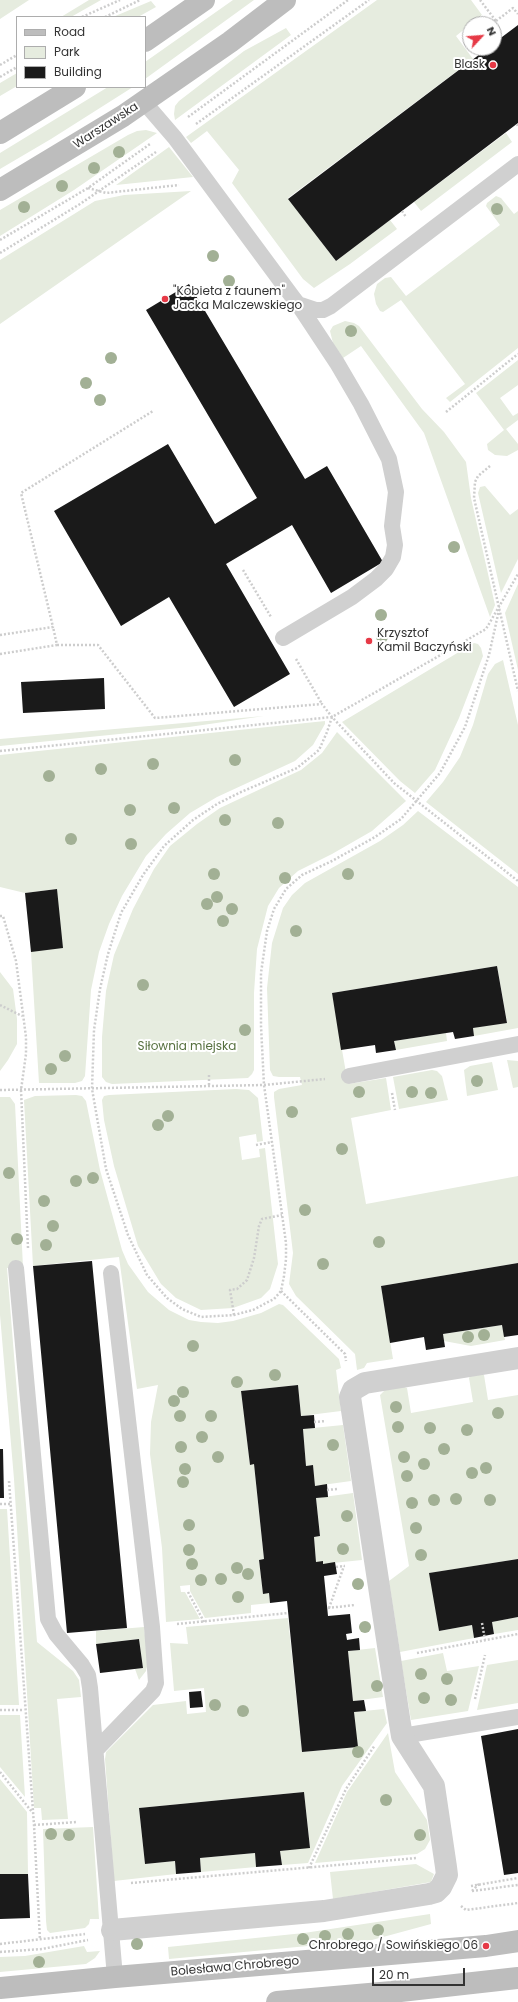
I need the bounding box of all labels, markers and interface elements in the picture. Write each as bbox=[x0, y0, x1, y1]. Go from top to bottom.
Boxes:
legend bbox=[16, 16, 146, 88]
north arrow bbox=[462, 16, 502, 56]
text: Road bbox=[54, 23, 85, 40]
text: N bbox=[483, 24, 501, 38]
text: Park bbox=[54, 43, 80, 60]
place label: Blask bbox=[454, 58, 485, 72]
marker: Blask bbox=[488, 60, 498, 70]
text: Building bbox=[54, 63, 102, 80]
street label: Warszawska bbox=[71, 100, 141, 152]
place label: "Kobieta z faunem" Jacka Malczewskiego bbox=[173, 285, 302, 313]
marker: "Kobieta z faunem" Jacka Malczewskiego bbox=[160, 294, 170, 304]
place label: Krzysztof Kamil Baczyński bbox=[377, 627, 472, 655]
marker: Krzysztof Kamil Baczyński bbox=[364, 636, 374, 646]
park label: Siłownia miejska bbox=[138, 1040, 236, 1054]
place label: Chrobrego / Sowińskiego 06 bbox=[309, 1939, 478, 1953]
marker: Chrobrego / Sowińskiego 06 bbox=[481, 1941, 491, 1951]
street label: Bolesława Chrobrego bbox=[170, 1954, 300, 1980]
scale bar bbox=[374, 1960, 467, 1986]
text: 20 m bbox=[379, 1966, 409, 1983]

